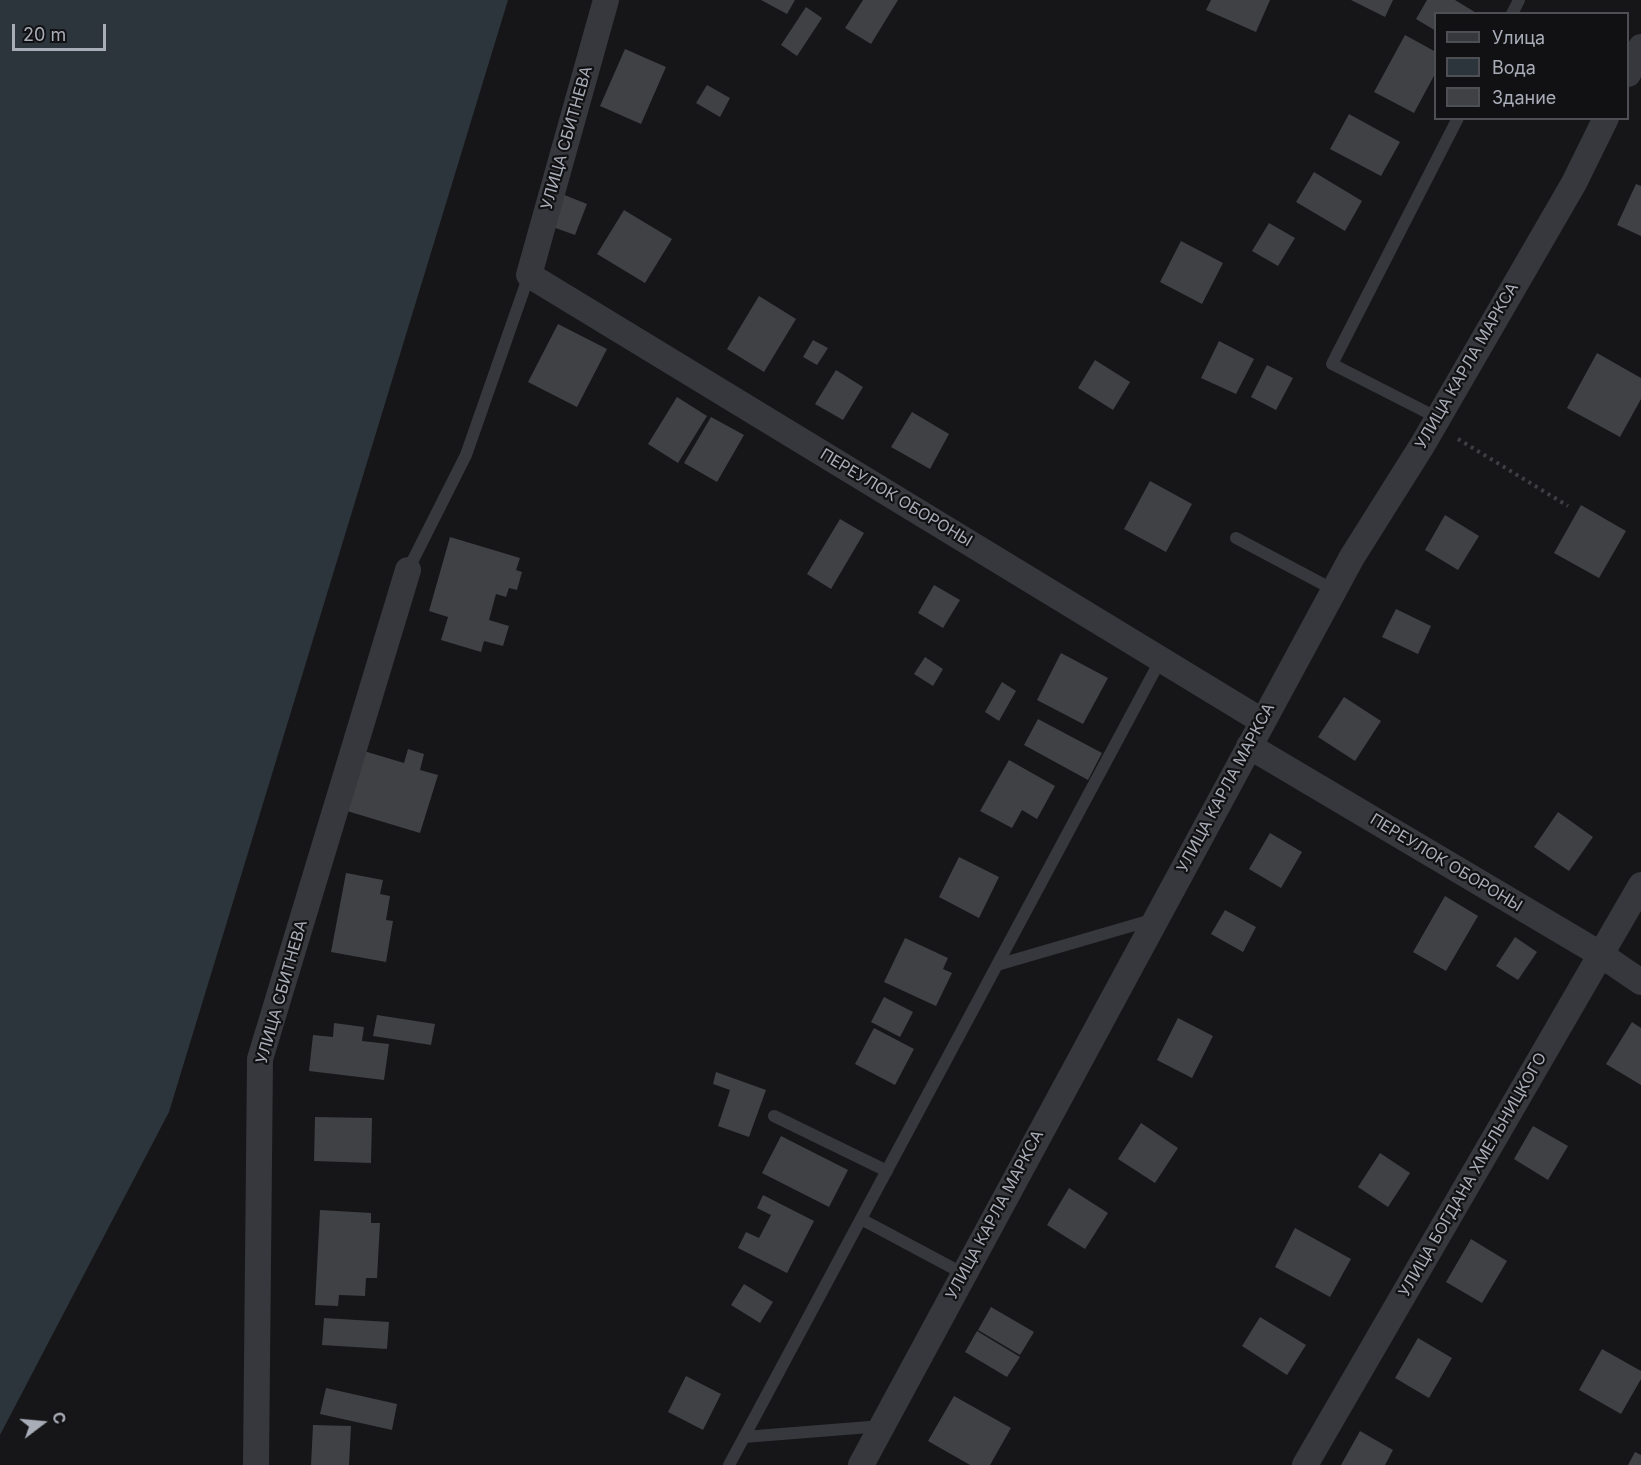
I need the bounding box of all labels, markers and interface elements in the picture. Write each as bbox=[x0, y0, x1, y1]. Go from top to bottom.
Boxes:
scale bar bbox=[15, 12, 110, 50]
legend bbox=[1434, 12, 1629, 120]
text: 20 m bbox=[23, 24, 66, 45]
text: Улица bbox=[1492, 27, 1545, 48]
text: Вода bbox=[1492, 57, 1536, 78]
street label: УЛИЦА СБИТНЕВА bbox=[537, 64, 597, 212]
text: Здание bbox=[1492, 87, 1556, 108]
street label: УЛИЦА КАРЛА МАРКСА bbox=[1411, 279, 1523, 453]
street label: ПЕРЕУЛОК ОБОРОНЫ bbox=[816, 445, 976, 551]
street label: УЛИЦА КАРЛА МАРКСА bbox=[1173, 700, 1279, 876]
street label: ПЕРЕУЛОК ОБОРОНЫ bbox=[1366, 810, 1526, 916]
street label: УЛИЦА СБИТНЕВА bbox=[252, 918, 312, 1066]
street label: УЛИЦА БОГДАНА ХМЕЛЬНИЦКОГО bbox=[1395, 1050, 1551, 1300]
street label: УЛИЦА КАРЛА МАРКСА bbox=[942, 1127, 1048, 1303]
north arrow bbox=[12, 1393, 72, 1453]
text: С bbox=[48, 1410, 71, 1426]

